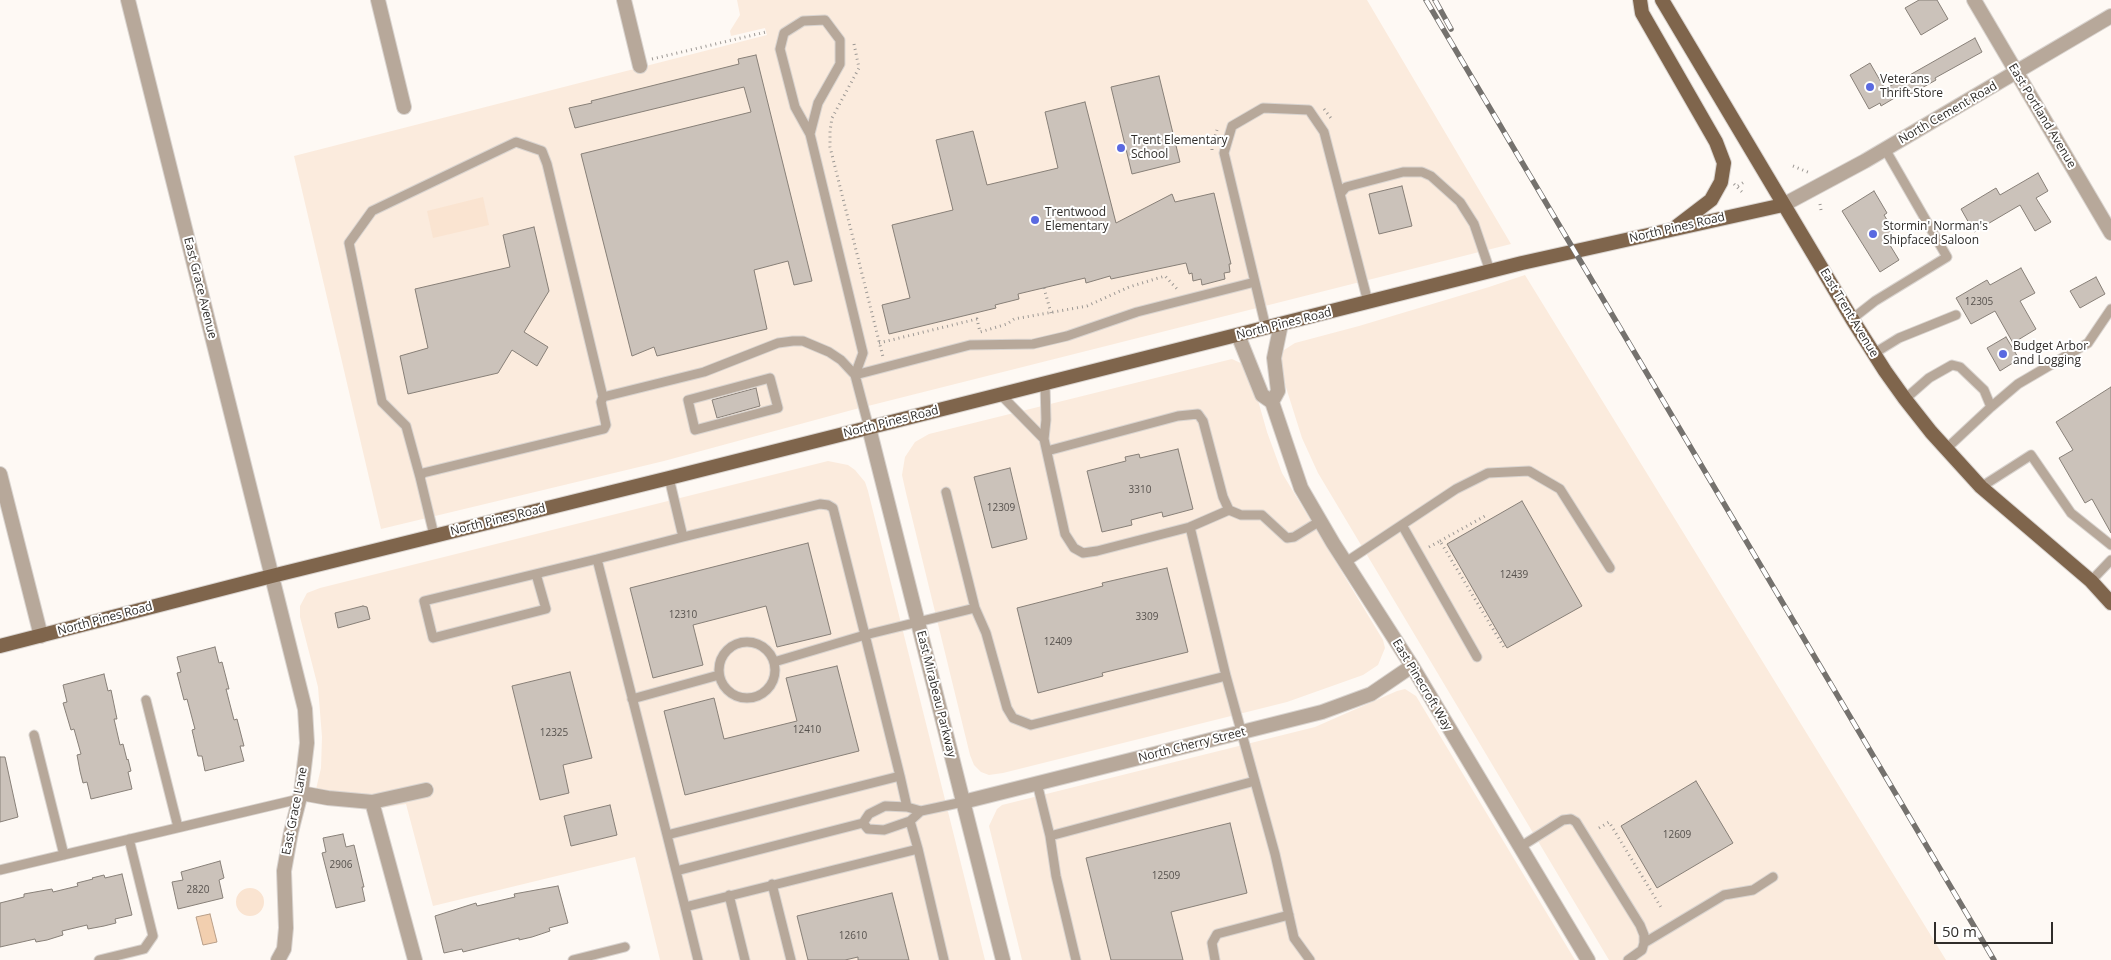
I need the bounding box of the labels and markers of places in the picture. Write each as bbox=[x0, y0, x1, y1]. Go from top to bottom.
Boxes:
place label: Veterans Thrift Store bbox=[1880, 73, 1943, 101]
marker: Veterans Thrift Store bbox=[1864, 81, 1876, 93]
place label: Trent Elementary School bbox=[1131, 134, 1228, 162]
marker: Trent Elementary School bbox=[1115, 142, 1127, 154]
place label: Trentwood Elementary bbox=[1045, 206, 1109, 234]
marker: Trentwood Elementary bbox=[1029, 214, 1041, 226]
place label: Stormin' Norman's Shipfaced Saloon bbox=[1883, 220, 1988, 248]
marker: Stormin' Norman's Shipfaced Saloon bbox=[1867, 228, 1879, 240]
place label: Budget Arbor and Logging bbox=[2013, 340, 2088, 368]
marker: Budget Arbor and Logging bbox=[1997, 348, 2009, 360]

